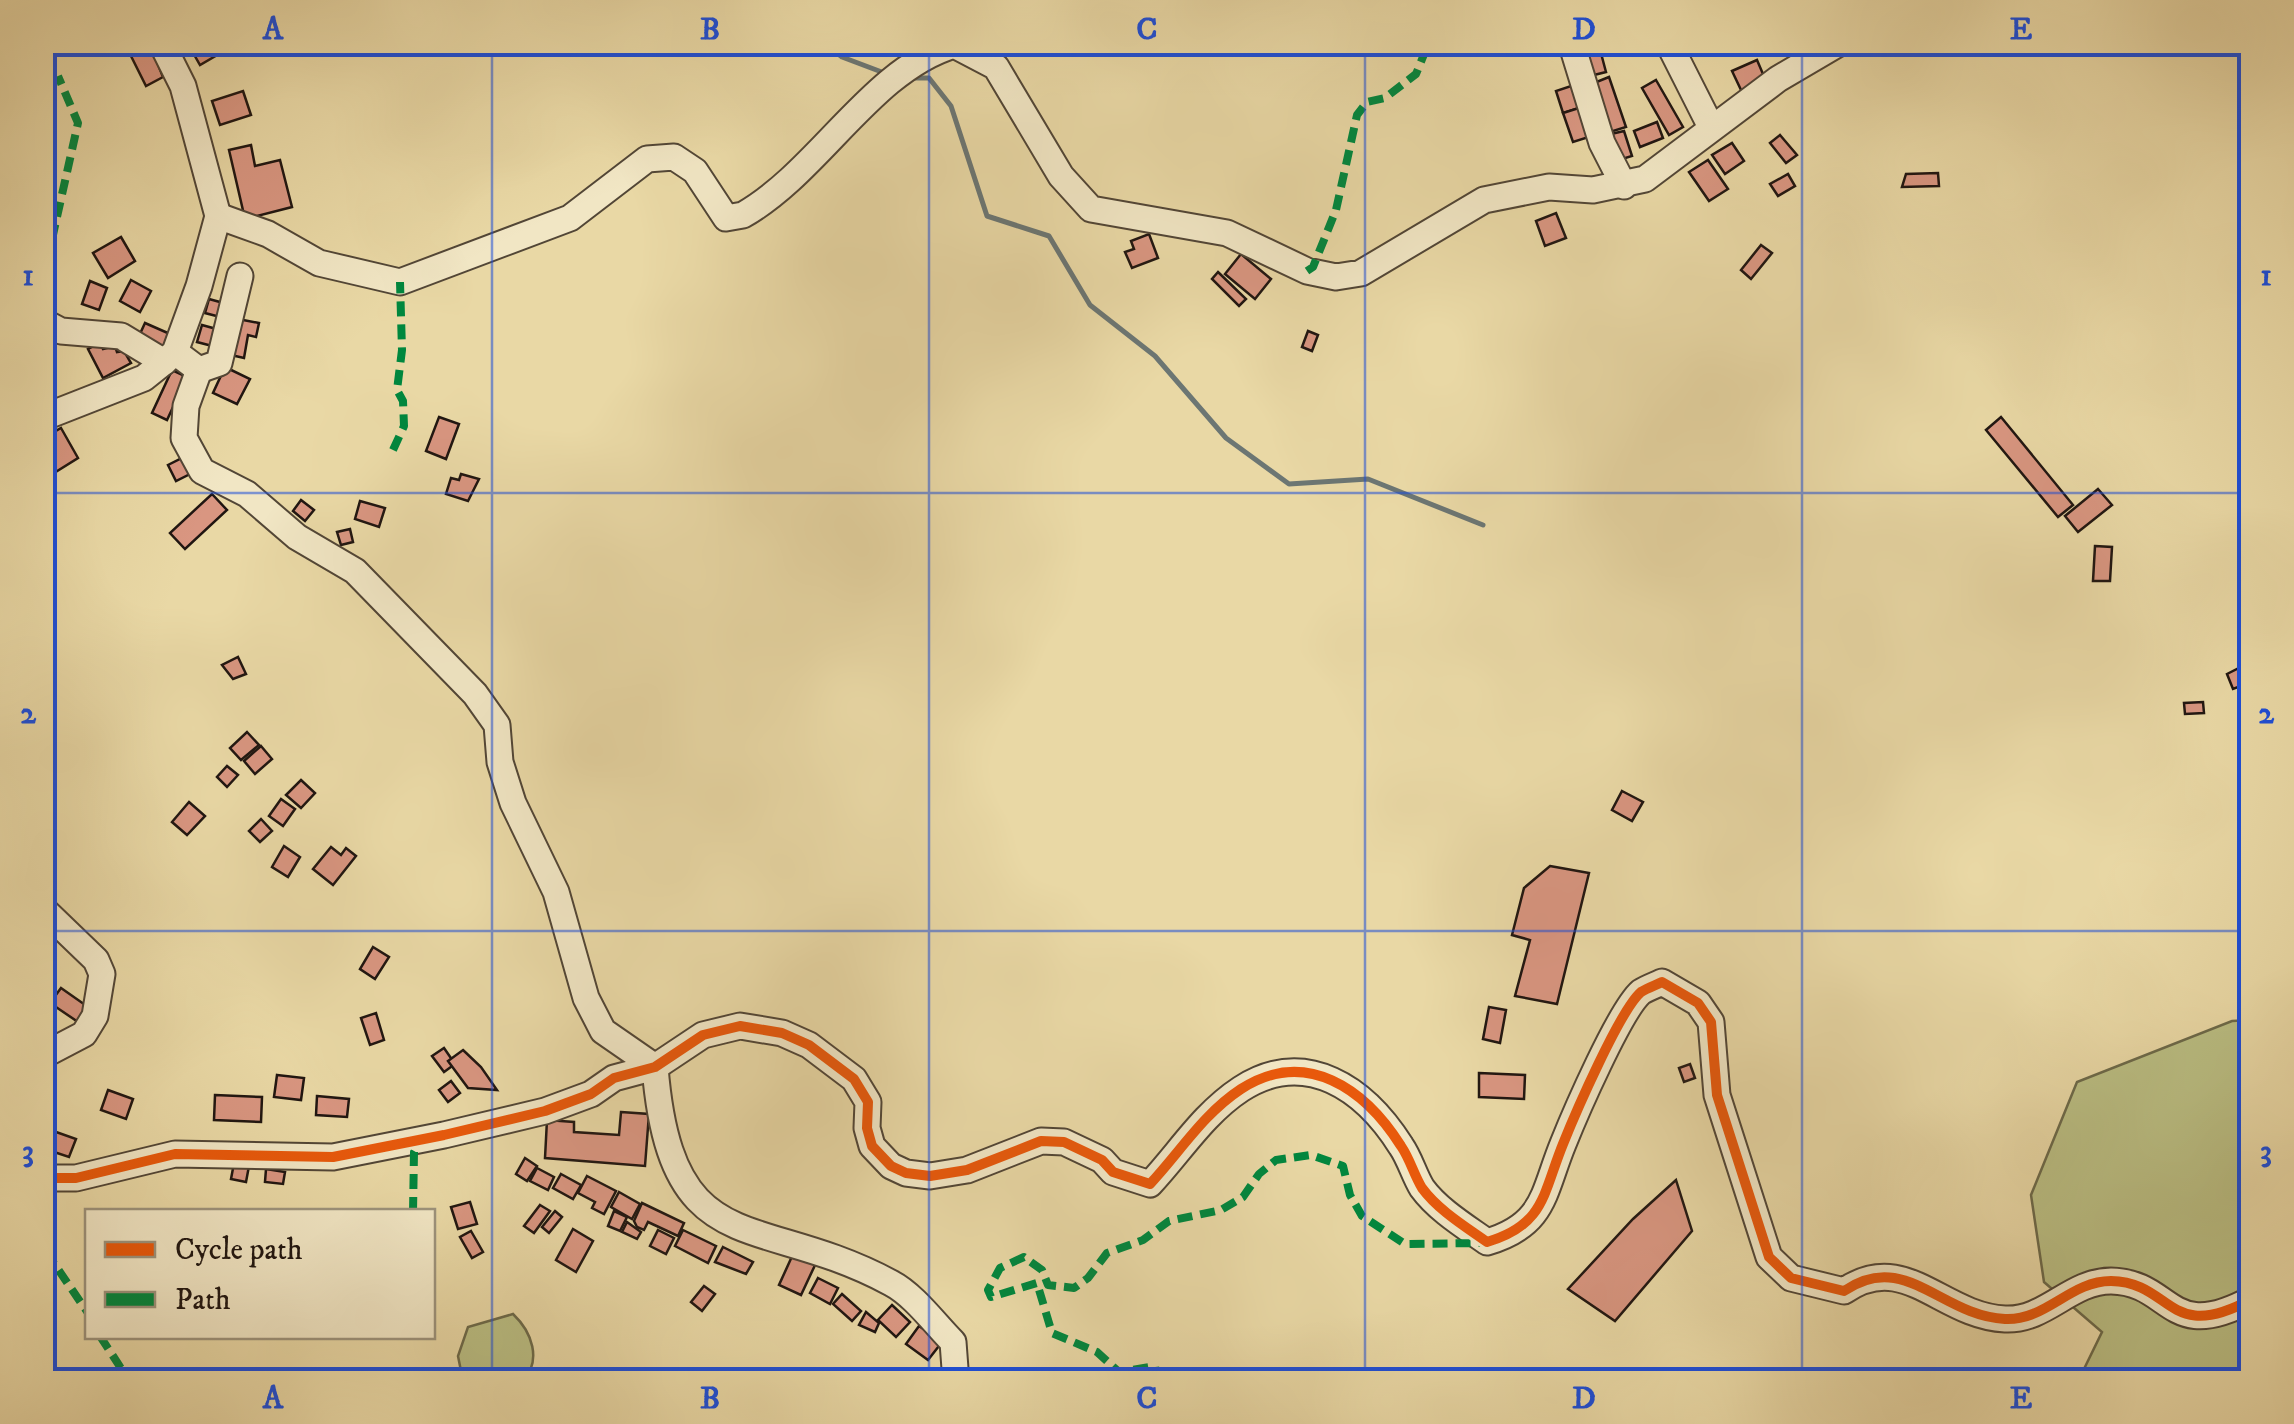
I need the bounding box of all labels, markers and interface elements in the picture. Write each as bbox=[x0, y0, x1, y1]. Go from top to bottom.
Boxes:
text: A bbox=[262, 10, 285, 50]
text: B bbox=[700, 10, 720, 50]
text: C bbox=[1136, 10, 1158, 50]
text: D bbox=[1572, 10, 1596, 50]
text: E bbox=[2010, 10, 2033, 50]
text: 1 bbox=[22, 256, 34, 296]
text: 1 bbox=[2260, 256, 2272, 296]
text: 2 bbox=[20, 694, 36, 734]
text: 2 bbox=[2258, 694, 2274, 734]
text: 3 bbox=[22, 1132, 34, 1172]
text: 3 bbox=[2260, 1132, 2272, 1172]
legend bbox=[85, 1209, 435, 1339]
text: Cycle path bbox=[175, 1232, 303, 1269]
text: Path bbox=[175, 1282, 231, 1319]
text: A bbox=[262, 1379, 285, 1419]
text: B bbox=[700, 1379, 720, 1419]
text: C bbox=[1136, 1379, 1158, 1419]
text: D bbox=[1572, 1379, 1596, 1419]
text: E bbox=[2010, 1379, 2033, 1419]

